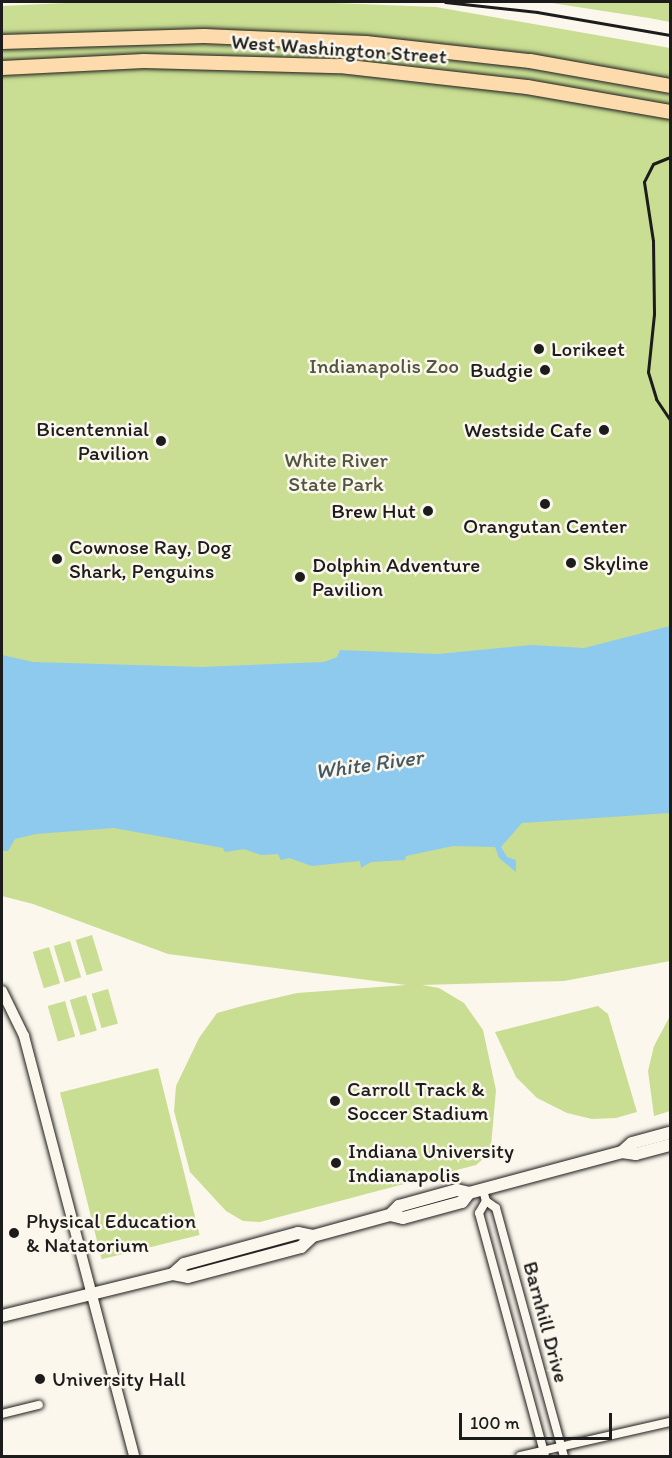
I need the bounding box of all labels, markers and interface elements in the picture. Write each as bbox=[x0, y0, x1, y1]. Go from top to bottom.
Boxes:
street label: West Washington Street bbox=[230, 29, 448, 69]
place label: Lorikeet bbox=[551, 336, 625, 362]
marker: Lorikeet bbox=[532, 342, 546, 356]
park label: Indianapolis Zoo bbox=[309, 353, 459, 379]
place label: Budgie bbox=[470, 357, 533, 383]
marker: Budgie bbox=[538, 363, 552, 377]
place label: Bicentennial Pavilion bbox=[36, 416, 149, 466]
place label: Westside Cafe bbox=[464, 417, 592, 443]
marker: Westside Cafe bbox=[597, 423, 611, 437]
marker: Bicentennial Pavilion bbox=[154, 434, 168, 448]
park label: White River State Park bbox=[285, 447, 387, 497]
marker: Orangutan Center bbox=[538, 497, 552, 511]
place label: Brew Hut bbox=[331, 498, 416, 524]
marker: Brew Hut bbox=[421, 504, 435, 518]
place label: Orangutan Center bbox=[463, 513, 627, 539]
place label: Cownose Ray, Dog Shark, Penguins bbox=[69, 534, 232, 584]
place label: Skyline bbox=[583, 550, 649, 576]
marker: Cownose Ray, Dog Shark, Penguins bbox=[50, 552, 64, 566]
place label: Dolphin Adventure Pavilion bbox=[312, 552, 480, 602]
marker: Skyline bbox=[564, 556, 578, 570]
marker: Dolphin Adventure Pavilion bbox=[293, 570, 307, 584]
water label: White River bbox=[314, 743, 424, 785]
place label: Carroll Track & Soccer Stadium bbox=[347, 1076, 489, 1126]
marker: Carroll Track & Soccer Stadium bbox=[328, 1094, 342, 1108]
place label: Indiana University Indianapolis bbox=[348, 1138, 514, 1188]
marker: Indiana University Indianapolis bbox=[329, 1156, 343, 1170]
place label: Physical Education & Natatorium bbox=[26, 1208, 195, 1258]
marker: Physical Education & Natatorium bbox=[7, 1226, 21, 1240]
street label: Barnhill Drive bbox=[518, 1259, 574, 1385]
place label: University Hall bbox=[52, 1366, 186, 1392]
marker: University Hall bbox=[33, 1372, 47, 1386]
scale bar bbox=[462, 1401, 615, 1439]
text: 100 m bbox=[470, 1412, 520, 1434]

